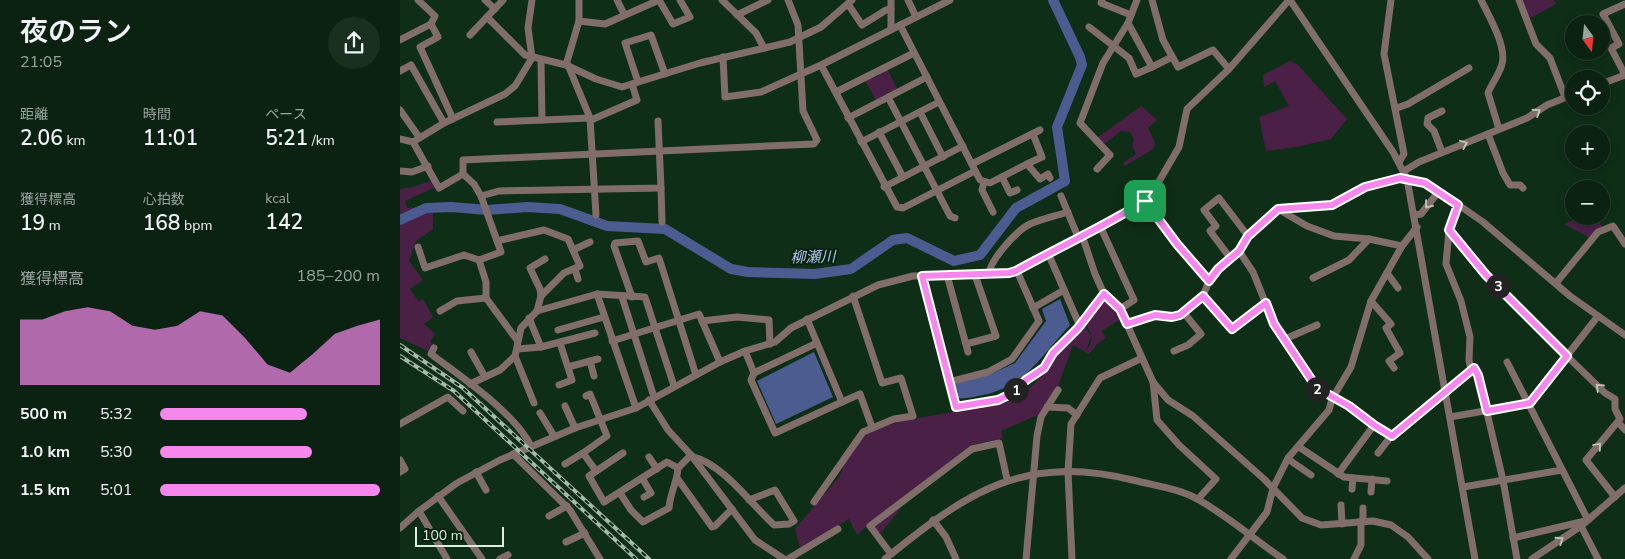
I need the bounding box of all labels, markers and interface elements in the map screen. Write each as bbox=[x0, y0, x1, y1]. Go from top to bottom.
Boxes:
text: 夜のラン bbox=[20, 13, 132, 51]
north arrow bbox=[1565, 15, 1610, 60]
map controls bbox=[1565, 15, 1610, 225]
button: share bbox=[328, 17, 380, 69]
text: 21:05 bbox=[20, 51, 62, 73]
button: locate bbox=[1565, 70, 1610, 115]
text: 距離 bbox=[20, 105, 48, 124]
text: 時間 bbox=[143, 105, 171, 124]
text: ペース bbox=[265, 105, 307, 124]
one-way arrow bbox=[1531, 109, 1540, 118]
text: 2.06 bbox=[20, 124, 63, 152]
text: 11:01 bbox=[143, 124, 198, 152]
text: 5:21 bbox=[265, 124, 308, 152]
button: + bbox=[1565, 125, 1610, 170]
text: km bbox=[63, 131, 85, 150]
text: /km bbox=[308, 131, 335, 150]
one-way arrow bbox=[1460, 139, 1468, 149]
pin bbox=[1124, 180, 1166, 222]
button: − bbox=[1565, 180, 1610, 225]
icon: arrive bbox=[1131, 187, 1159, 215]
text: kcal bbox=[265, 189, 290, 208]
text: 獲得標高 bbox=[20, 190, 76, 209]
text: 心拍数 bbox=[143, 190, 185, 209]
one-way arrow bbox=[1426, 199, 1434, 208]
text: 142 bbox=[265, 208, 303, 236]
text: 19 bbox=[20, 209, 45, 237]
text: 168 bbox=[143, 209, 180, 237]
text: m bbox=[45, 216, 61, 235]
text: bpm bbox=[180, 216, 212, 235]
water label: 柳瀬川 bbox=[790, 247, 838, 267]
text: 185–200 m bbox=[297, 265, 380, 287]
text: 獲得標高 bbox=[20, 268, 84, 290]
pin: 3 bbox=[1486, 274, 1510, 298]
text: 3 bbox=[1494, 277, 1503, 296]
pin: 2 bbox=[1304, 376, 1330, 402]
pin: 1 bbox=[1004, 378, 1028, 402]
text: 2 bbox=[1313, 380, 1322, 399]
text: 1 bbox=[1012, 381, 1021, 400]
one-way arrow bbox=[1596, 384, 1605, 393]
text: 500 m bbox=[20, 403, 67, 425]
text: 5:32 bbox=[100, 403, 132, 425]
text: 1.0 km bbox=[20, 441, 70, 463]
text: 5:30 bbox=[100, 441, 132, 463]
one-way arrow bbox=[1592, 442, 1601, 451]
text: 1.5 km bbox=[20, 479, 70, 501]
text: 5:01 bbox=[100, 479, 132, 501]
scale bar bbox=[415, 524, 504, 547]
text: 100 m bbox=[422, 526, 463, 545]
one-way arrow bbox=[1554, 537, 1564, 546]

